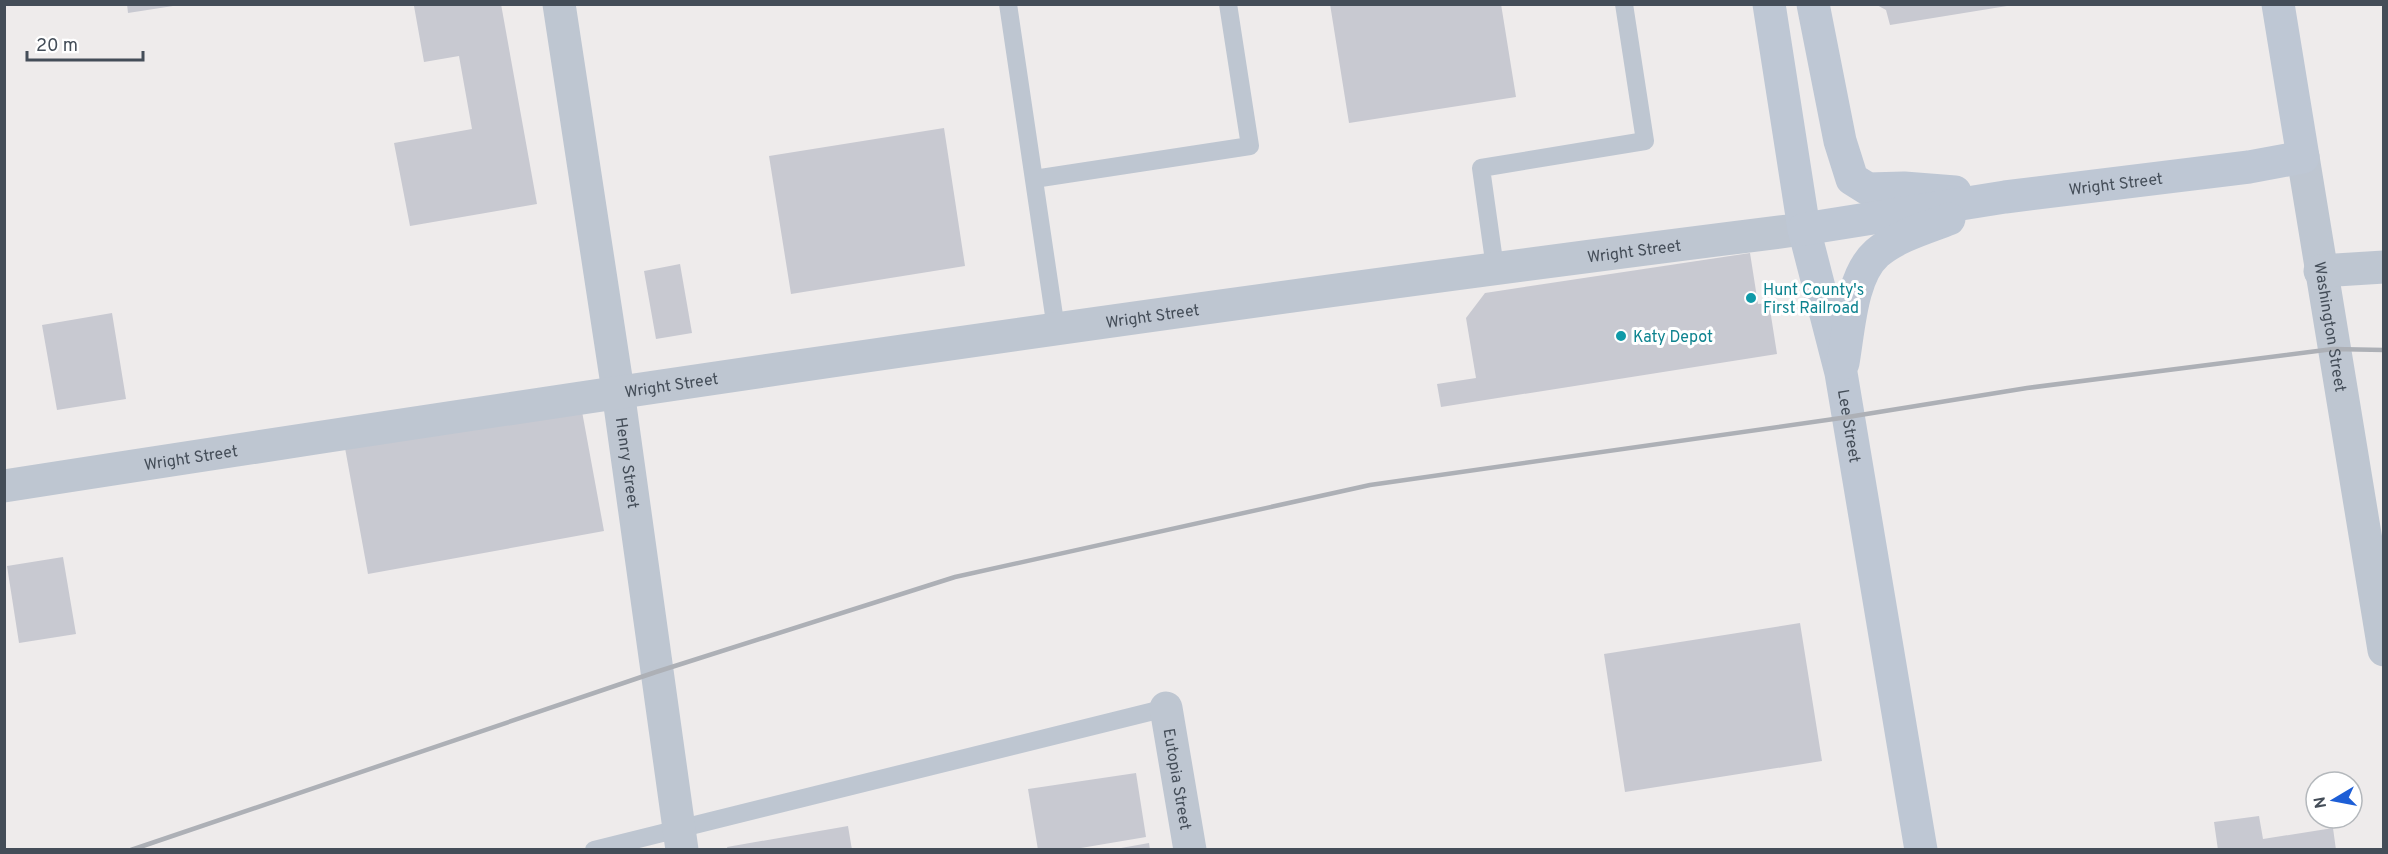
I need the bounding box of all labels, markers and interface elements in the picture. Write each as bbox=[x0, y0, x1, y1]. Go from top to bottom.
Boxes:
scale bar bbox=[27, 24, 142, 62]
text: 20 m bbox=[36, 35, 78, 58]
street label: Wright Street bbox=[2068, 170, 2164, 201]
street label: Wright Street bbox=[1586, 237, 1682, 269]
street label: Washington Street bbox=[2308, 260, 2349, 394]
place label: Hunt County's First Railroad bbox=[1763, 281, 1864, 319]
marker: Hunt County's First Railroad bbox=[1744, 291, 1758, 305]
street label: Wright Street bbox=[1104, 301, 1201, 334]
place label: Katy Depot bbox=[1633, 328, 1713, 348]
marker: Katy Depot bbox=[1614, 329, 1628, 343]
street label: Wright Street bbox=[623, 370, 720, 403]
street label: Lee Street bbox=[1832, 388, 1864, 465]
street label: Henry Street bbox=[610, 416, 642, 510]
street label: Wright Street bbox=[143, 442, 239, 476]
street label: Eutopia Street bbox=[1158, 727, 1194, 832]
north arrow bbox=[2304, 770, 2364, 830]
text: N bbox=[2310, 795, 2332, 810]

